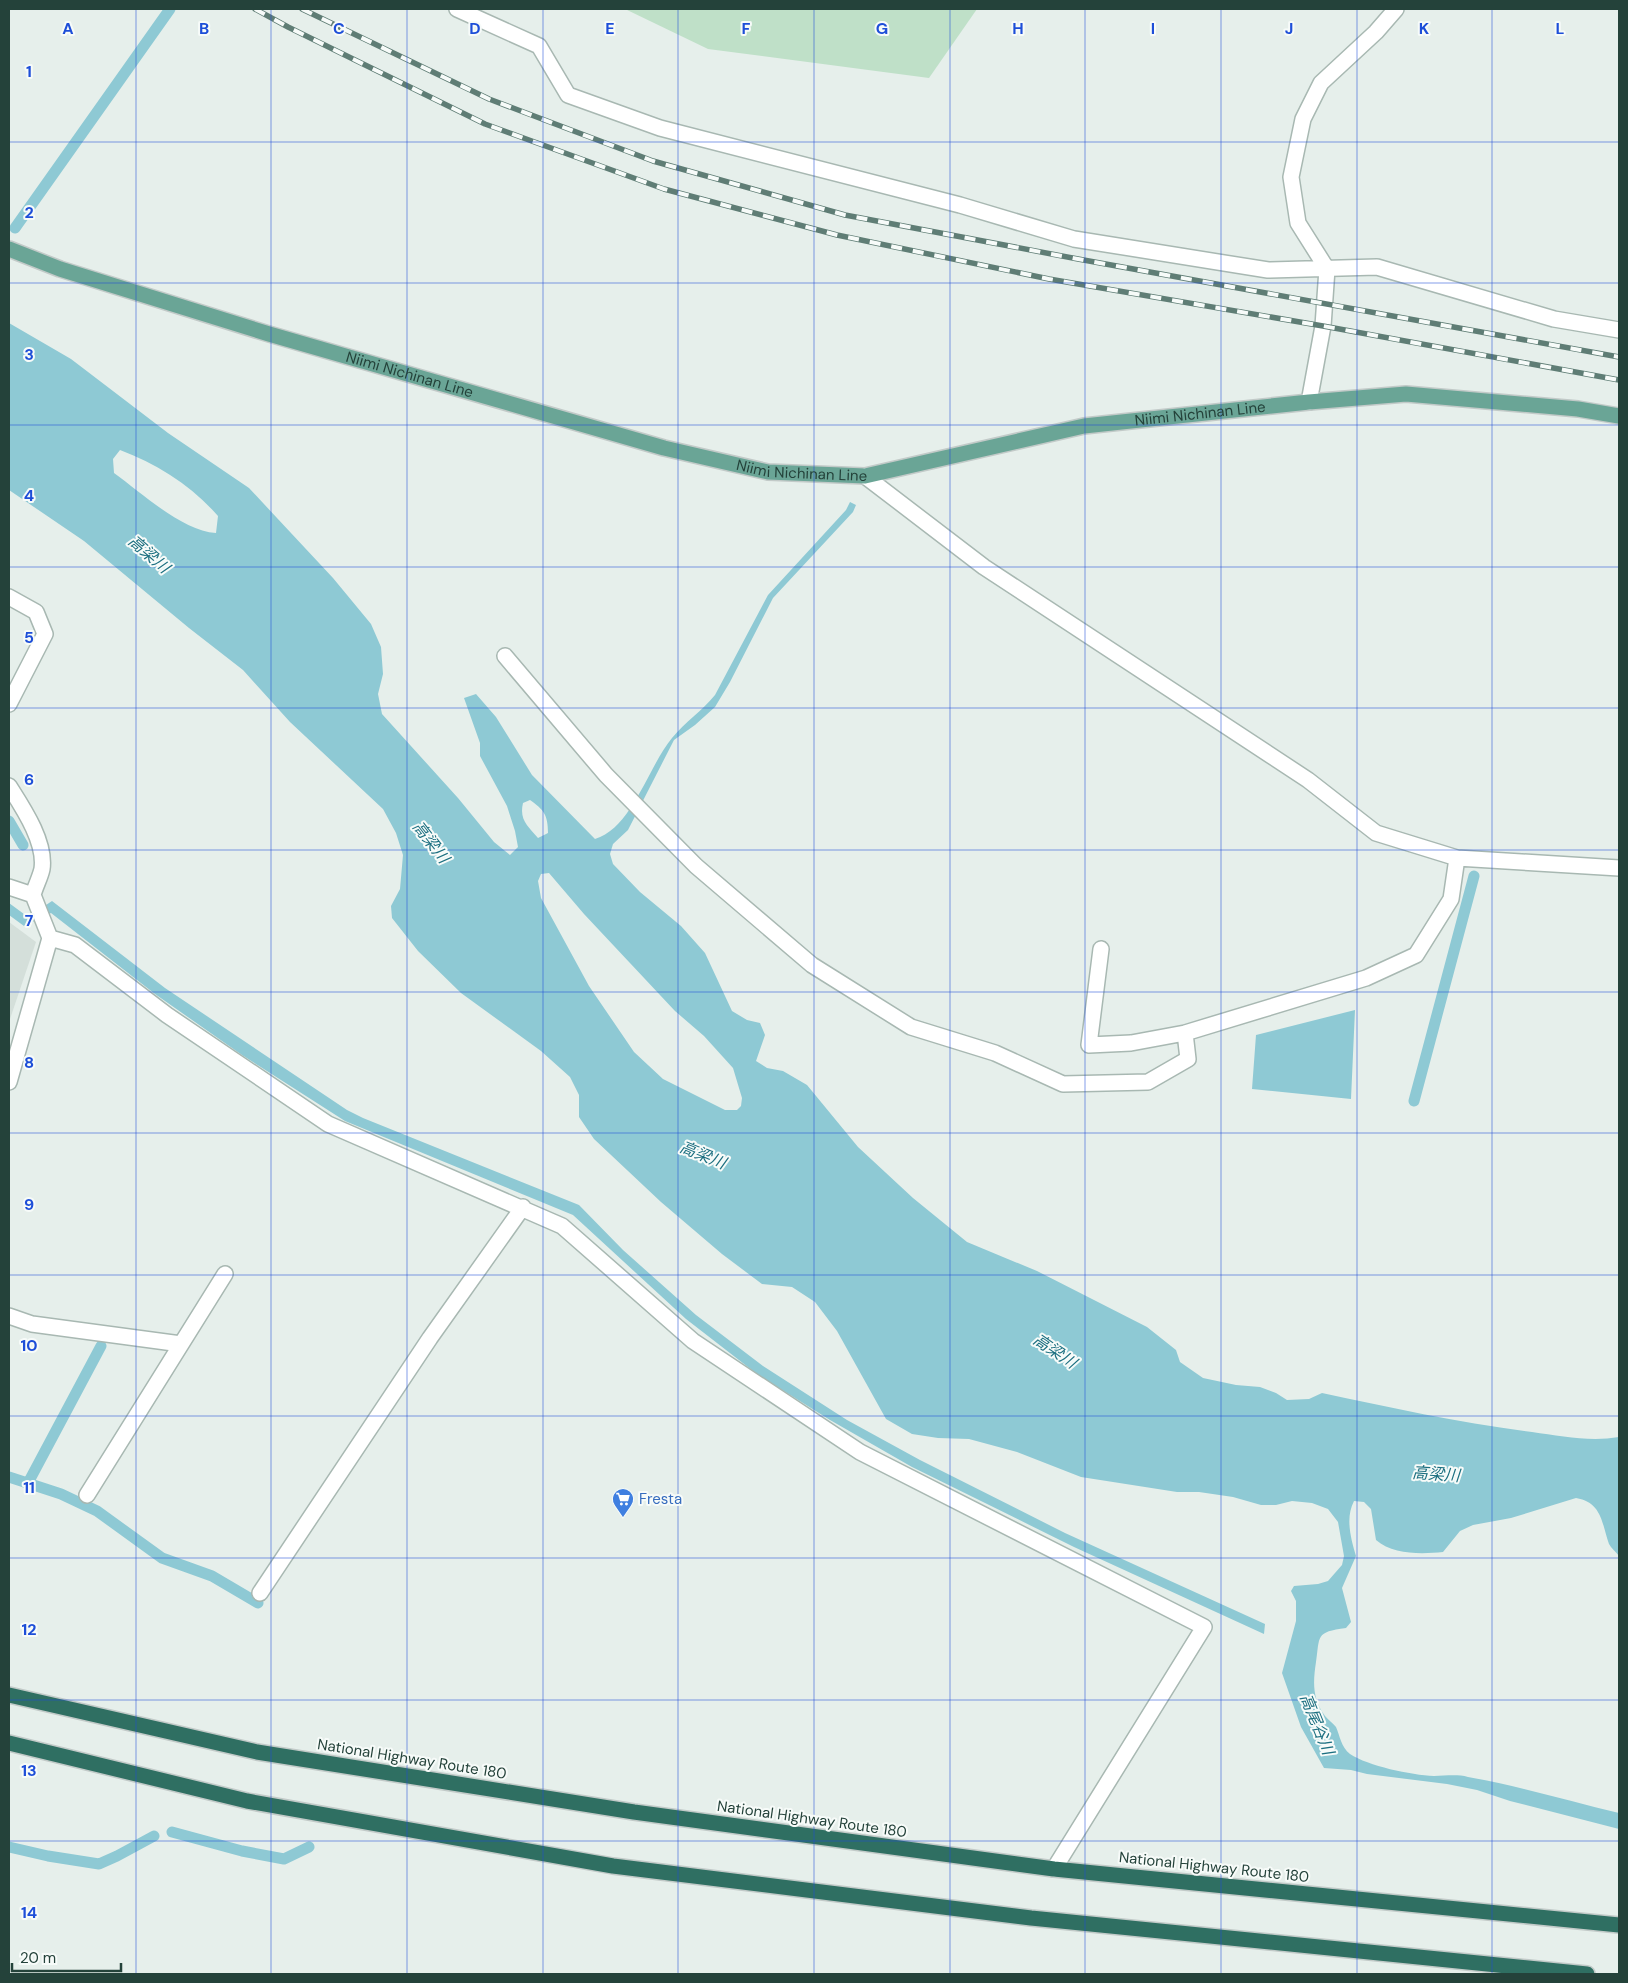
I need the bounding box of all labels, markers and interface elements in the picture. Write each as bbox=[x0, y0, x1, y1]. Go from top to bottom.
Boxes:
text: A bbox=[62, 18, 74, 39]
text: B bbox=[199, 18, 209, 39]
text: C bbox=[333, 18, 345, 39]
text: D bbox=[469, 18, 481, 39]
text: E bbox=[605, 18, 615, 39]
text: F bbox=[742, 18, 751, 39]
text: G bbox=[876, 18, 888, 39]
text: H bbox=[1012, 18, 1024, 39]
text: I bbox=[1151, 18, 1155, 39]
text: J bbox=[1285, 18, 1293, 39]
text: K bbox=[1419, 18, 1430, 39]
text: L bbox=[1556, 18, 1565, 39]
text: 1 bbox=[26, 61, 32, 82]
text: 2 bbox=[24, 202, 34, 223]
text: 3 bbox=[24, 344, 34, 365]
street label: Niimi Nichinan Line bbox=[344, 347, 476, 402]
street label: Niimi Nichinan Line bbox=[1134, 397, 1267, 431]
street label: Niimi Nichinan Line bbox=[734, 455, 868, 486]
text: 4 bbox=[24, 485, 34, 506]
water label: 高梁川 bbox=[124, 530, 176, 579]
text: 5 bbox=[24, 627, 34, 648]
text: 6 bbox=[24, 769, 34, 790]
water label: 高梁川 bbox=[408, 817, 455, 869]
text: 7 bbox=[25, 910, 34, 931]
text: 8 bbox=[24, 1052, 34, 1073]
water label: 高梁川 bbox=[677, 1136, 731, 1174]
text: 9 bbox=[24, 1194, 34, 1215]
water label: 高梁川 bbox=[1029, 1329, 1082, 1374]
text: 10 bbox=[20, 1335, 38, 1356]
water label: 高梁川 bbox=[1411, 1462, 1463, 1486]
text: 11 bbox=[23, 1477, 35, 1498]
supermarket icon: Fresta bbox=[611, 1487, 635, 1518]
place label: Fresta bbox=[639, 1489, 682, 1509]
text: 12 bbox=[21, 1619, 37, 1640]
water label: 高尾谷川 bbox=[1295, 1690, 1339, 1759]
street label: National Highway Route 180 bbox=[316, 1734, 508, 1784]
text: 13 bbox=[21, 1760, 37, 1781]
street label: National Highway Route 180 bbox=[716, 1796, 908, 1842]
street label: National Highway Route 180 bbox=[1118, 1847, 1310, 1887]
text: 14 bbox=[21, 1902, 37, 1923]
scale bar bbox=[12, 1940, 121, 1972]
text: 20 m bbox=[20, 1948, 56, 1968]

